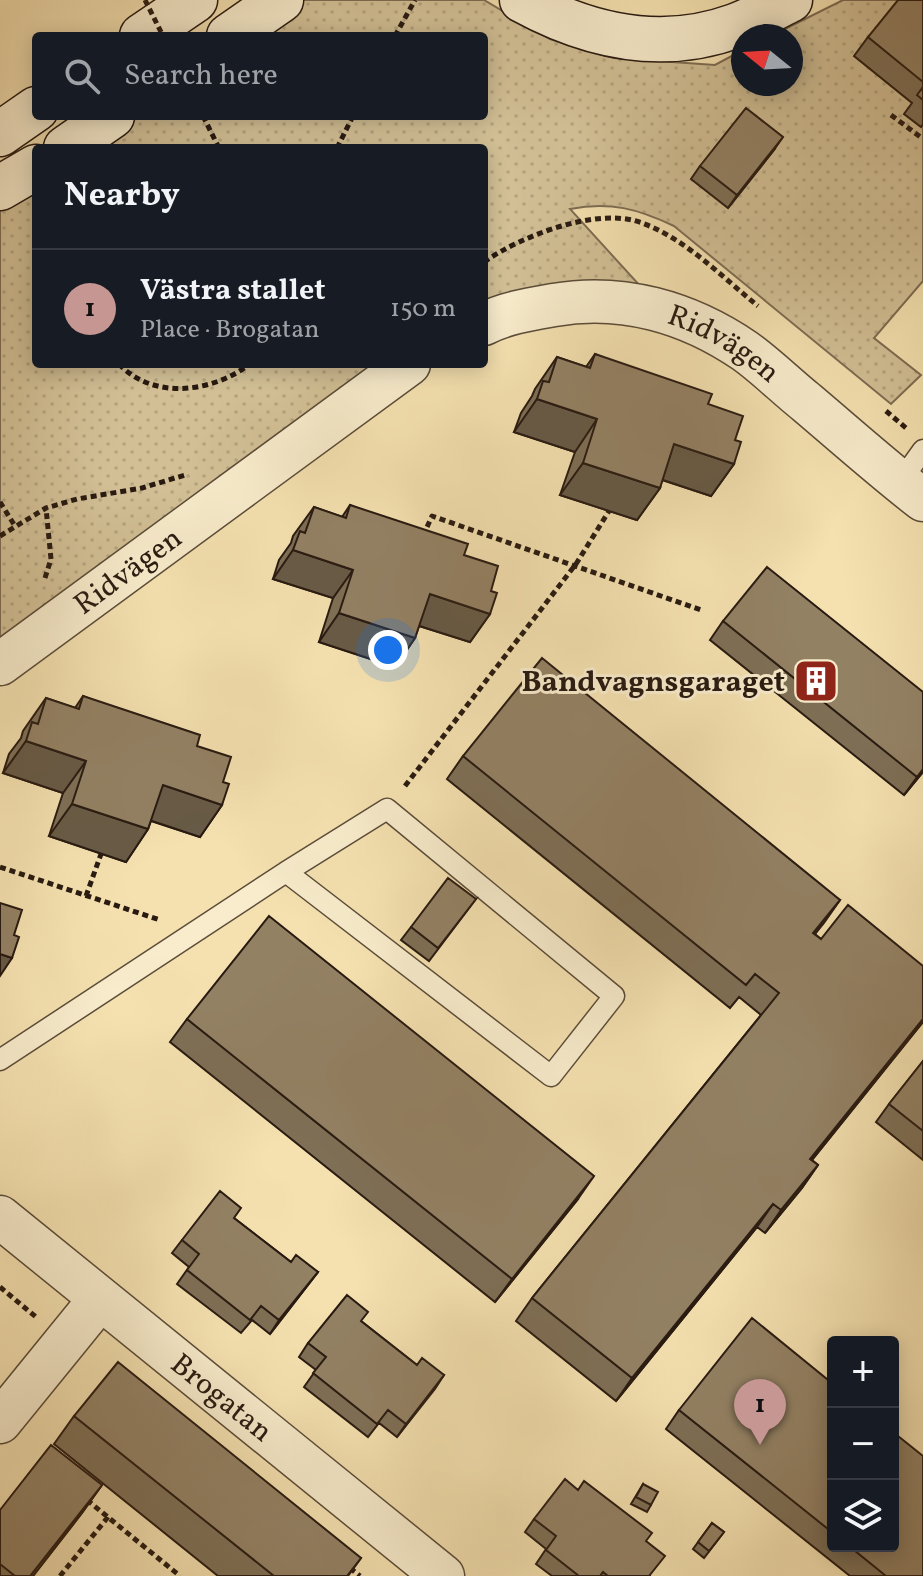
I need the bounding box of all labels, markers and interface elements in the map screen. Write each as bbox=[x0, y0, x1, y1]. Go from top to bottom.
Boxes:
north arrow bbox=[731, 24, 803, 96]
search box bbox=[32, 32, 488, 120]
icon: search bbox=[60, 54, 104, 98]
text: Search here bbox=[124, 55, 278, 97]
text: Nearby bbox=[64, 173, 180, 220]
text: Västra stallet bbox=[140, 270, 326, 312]
text: 1 bbox=[85, 291, 95, 327]
text: 150 m bbox=[390, 291, 456, 327]
street label: Ridvägen bbox=[662, 295, 788, 394]
text: Place · Brogatan bbox=[140, 312, 320, 348]
street label: Ridvägen bbox=[66, 518, 191, 626]
your location bbox=[368, 630, 408, 670]
building icon: Bandvagnsgaraget bbox=[792, 657, 840, 705]
place label: Bandvagnsgaraget bbox=[522, 662, 785, 704]
map controls bbox=[827, 1336, 899, 1552]
button: + bbox=[827, 1336, 899, 1408]
street label: Brogatan bbox=[161, 1344, 281, 1453]
pin: 1 bbox=[734, 1379, 786, 1445]
button: − bbox=[827, 1408, 899, 1480]
button: layers bbox=[827, 1480, 899, 1552]

